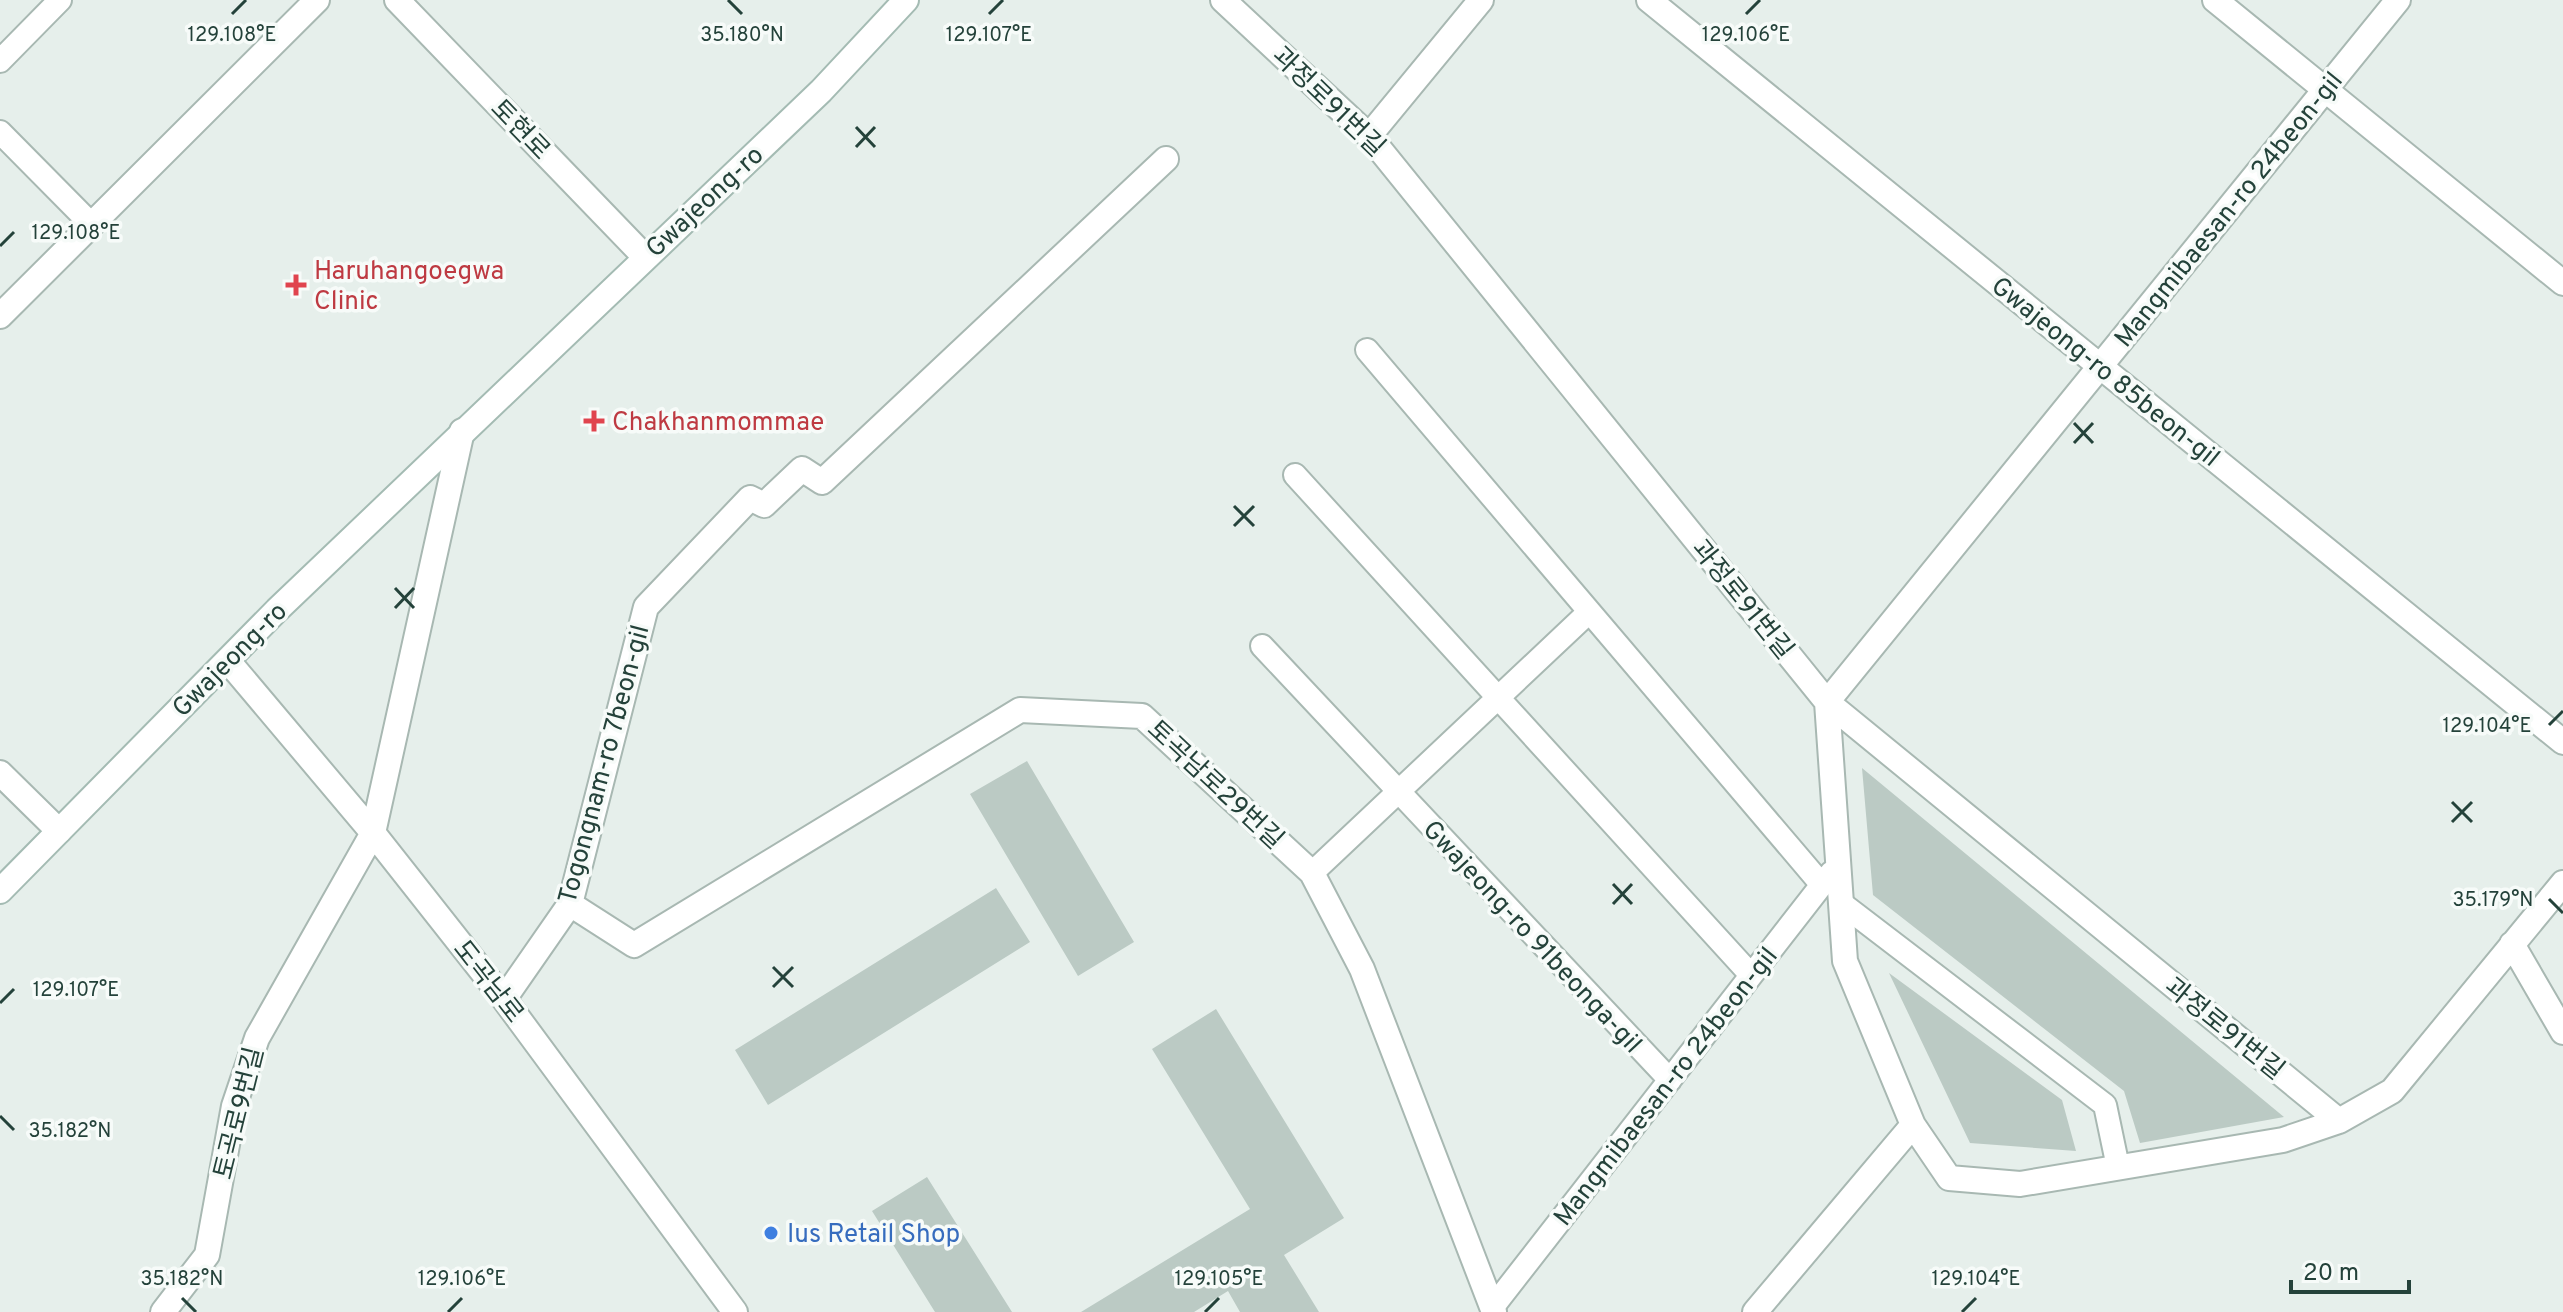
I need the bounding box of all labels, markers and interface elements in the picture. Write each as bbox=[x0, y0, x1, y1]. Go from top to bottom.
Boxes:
text: 129.108°E bbox=[188, 23, 276, 49]
text: 35.180°N bbox=[700, 23, 784, 49]
text: 129.107°E bbox=[946, 23, 1032, 49]
text: 129.106°E bbox=[1702, 23, 1790, 49]
street label: 과정로91번길 bbox=[1264, 41, 1391, 165]
street label: Mangmibaesan-ro 24beon-gil bbox=[2108, 66, 2351, 355]
street label: 토현로 bbox=[482, 93, 556, 168]
street label: Gwajeong-ro bbox=[640, 140, 772, 266]
text: 129.108°E bbox=[32, 221, 120, 247]
place label: Haruhangoegwa Clinic bbox=[314, 256, 504, 319]
street label: Gwajeong-ro 85beon-gil bbox=[1983, 271, 2225, 475]
marker: Haruhangoegwa Clinic bbox=[285, 274, 307, 296]
place label: Chakhanmommae bbox=[612, 407, 824, 440]
marker: Chakhanmommae bbox=[583, 410, 605, 432]
street label: 과정로91번길 bbox=[1683, 534, 1799, 667]
street label: Gwajeong-ro bbox=[166, 596, 295, 725]
street label: Togongnam-ro 7beon-gil bbox=[552, 622, 659, 908]
street label: 토곡남로29번길 bbox=[1139, 714, 1290, 858]
text: 129.104°E bbox=[2442, 714, 2532, 740]
street label: Gwajeong-ro 91beonga-gil bbox=[1414, 814, 1648, 1061]
text: 35.179°N bbox=[2452, 888, 2534, 914]
street label: 도곡남로 bbox=[445, 935, 529, 1030]
street label: Mangmibaesan-ro 24beon-gil bbox=[1548, 941, 1786, 1234]
street label: 과정로91번길 bbox=[2157, 972, 2290, 1088]
text: 129.107°E bbox=[33, 978, 119, 1004]
street label: 토곡로9번길 bbox=[208, 1044, 273, 1183]
text: 35.182°N bbox=[29, 1119, 111, 1145]
place label: Ius Retail Shop bbox=[787, 1219, 960, 1252]
marker: Ius Retail Shop bbox=[762, 1224, 780, 1242]
scale bar bbox=[2291, 1244, 2409, 1294]
text: 20 m bbox=[2303, 1259, 2359, 1289]
text: 35.182°N bbox=[141, 1267, 223, 1293]
text: 129.106°E bbox=[418, 1267, 506, 1293]
text: 129.105°E bbox=[1174, 1267, 1264, 1293]
text: 129.104°E bbox=[1931, 1267, 2021, 1293]

